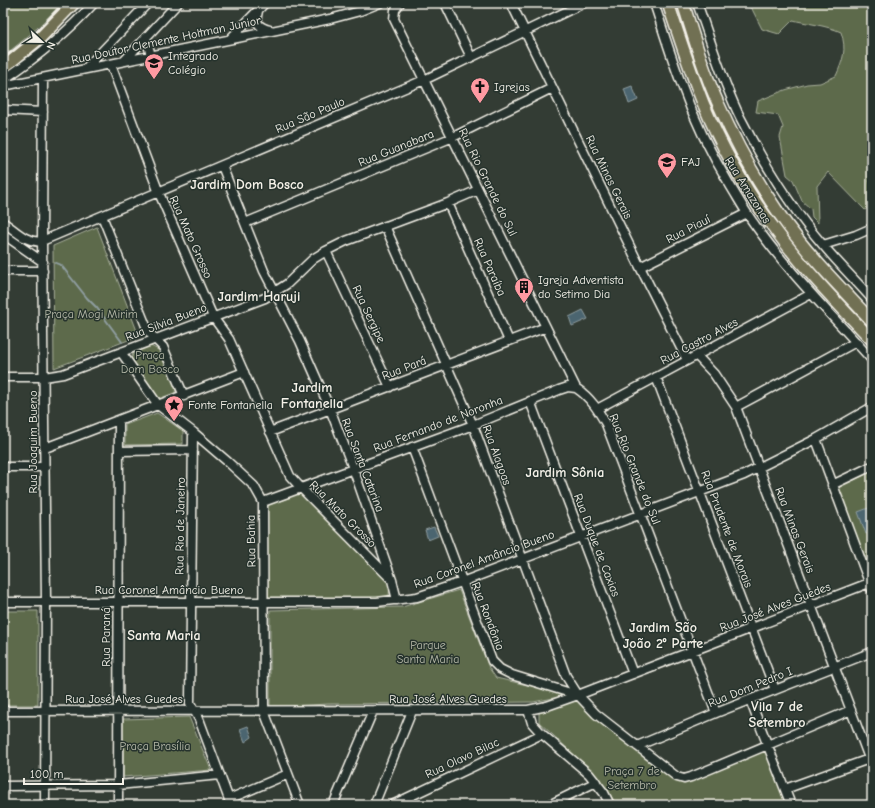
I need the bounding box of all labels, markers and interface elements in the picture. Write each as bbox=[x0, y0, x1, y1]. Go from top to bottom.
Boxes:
street label: Rua Doutor Clemente Holtman Junior bbox=[70, 13, 262, 67]
north arrow bbox=[22, 22, 62, 62]
text: N bbox=[43, 40, 58, 51]
place label: Integrado Colégio bbox=[168, 49, 218, 77]
school or university icon: Integrado Colégio bbox=[143, 52, 165, 80]
church icon: Igrejas bbox=[469, 76, 491, 104]
place label: Igrejas bbox=[494, 80, 530, 94]
street label: Rua São Paulo bbox=[273, 94, 347, 136]
street label: Rua Guanabara bbox=[356, 126, 436, 170]
street label: Rua Rio Grande do Sul bbox=[456, 126, 520, 238]
street label: Rua Minas Gerais bbox=[583, 133, 635, 221]
school or university icon: FAJ bbox=[656, 151, 678, 179]
street label: Rua Amazonas bbox=[722, 154, 774, 226]
place label: FAJ bbox=[681, 155, 701, 169]
district label: Jardim Dom Bosco bbox=[190, 176, 304, 193]
street label: Rua Mato Grosso bbox=[167, 194, 215, 280]
street label: Rua Piauí bbox=[663, 212, 713, 246]
street label: Rua Paraíba bbox=[471, 236, 509, 298]
place label: Igreja Adventista do Setimo Dia bbox=[538, 273, 624, 301]
building icon: Igreja Adventista do Setimo Dia bbox=[513, 276, 535, 304]
street label: Rua Sergipe bbox=[350, 283, 388, 345]
district label: Jardim Haruji bbox=[218, 288, 300, 305]
street label: Rua Silvia Bueno bbox=[123, 300, 209, 344]
park label: Praça Mogi Mirim bbox=[44, 307, 138, 321]
street label: Rua Castro Alves bbox=[658, 315, 740, 367]
park label: Praça Dom Bosco bbox=[121, 348, 179, 376]
street label: Rua Pará bbox=[380, 353, 428, 383]
district label: Jardim Fontanella bbox=[281, 379, 343, 412]
street label: Rua Joaquim Bueno bbox=[26, 390, 40, 494]
street label: Rua Fernando de Noronha bbox=[371, 393, 505, 455]
place icon: Fonte Fontanella bbox=[163, 394, 185, 422]
place label: Fonte Fontanella bbox=[188, 398, 273, 412]
street label: Rua Rio Grande do Sul bbox=[606, 412, 664, 526]
street label: Rua Santa Catarina bbox=[339, 416, 387, 514]
street label: Rua Alagoas bbox=[480, 423, 514, 487]
district label: Jardim Sônia bbox=[526, 464, 604, 481]
street label: Rua Prudente de Morais bbox=[698, 468, 756, 590]
street label: Rua Rio de Janeiro bbox=[172, 477, 188, 575]
street label: Rua Mato Grosso bbox=[307, 478, 379, 550]
street label: Rua Minas Gerais bbox=[772, 485, 818, 575]
street label: Rua Duque de Caxias bbox=[571, 492, 623, 598]
street label: Rua Bahia bbox=[244, 515, 258, 567]
street label: Rua Coronel Amâncio Bueno bbox=[412, 527, 556, 591]
street label: Rua José Alves Guedes bbox=[718, 579, 832, 635]
street label: Rua Rondônia bbox=[469, 580, 507, 652]
street label: Rua Coronel Amâncio Bueno bbox=[95, 583, 243, 597]
street label: Rua Paraná bbox=[99, 607, 113, 667]
district label: Jardim São João 2° Parte bbox=[623, 619, 703, 652]
district label: Santa Maria bbox=[127, 627, 201, 644]
park label: Parque Santa Maria bbox=[397, 638, 459, 666]
street label: Rua Dom Pedro I bbox=[706, 664, 794, 710]
street label: Rua José Alves Guedes bbox=[65, 692, 183, 706]
street label: Rua José Alves Guedes bbox=[389, 692, 507, 706]
district label: Vila 7 de Setembro bbox=[749, 698, 805, 731]
street label: Rua Olavo Bilac bbox=[423, 735, 501, 781]
park label: Praça Brasília bbox=[120, 739, 190, 753]
scale bar bbox=[24, 760, 123, 786]
park label: Praça 7 de Setembro bbox=[604, 764, 660, 792]
text: 100 m bbox=[30, 767, 63, 781]

